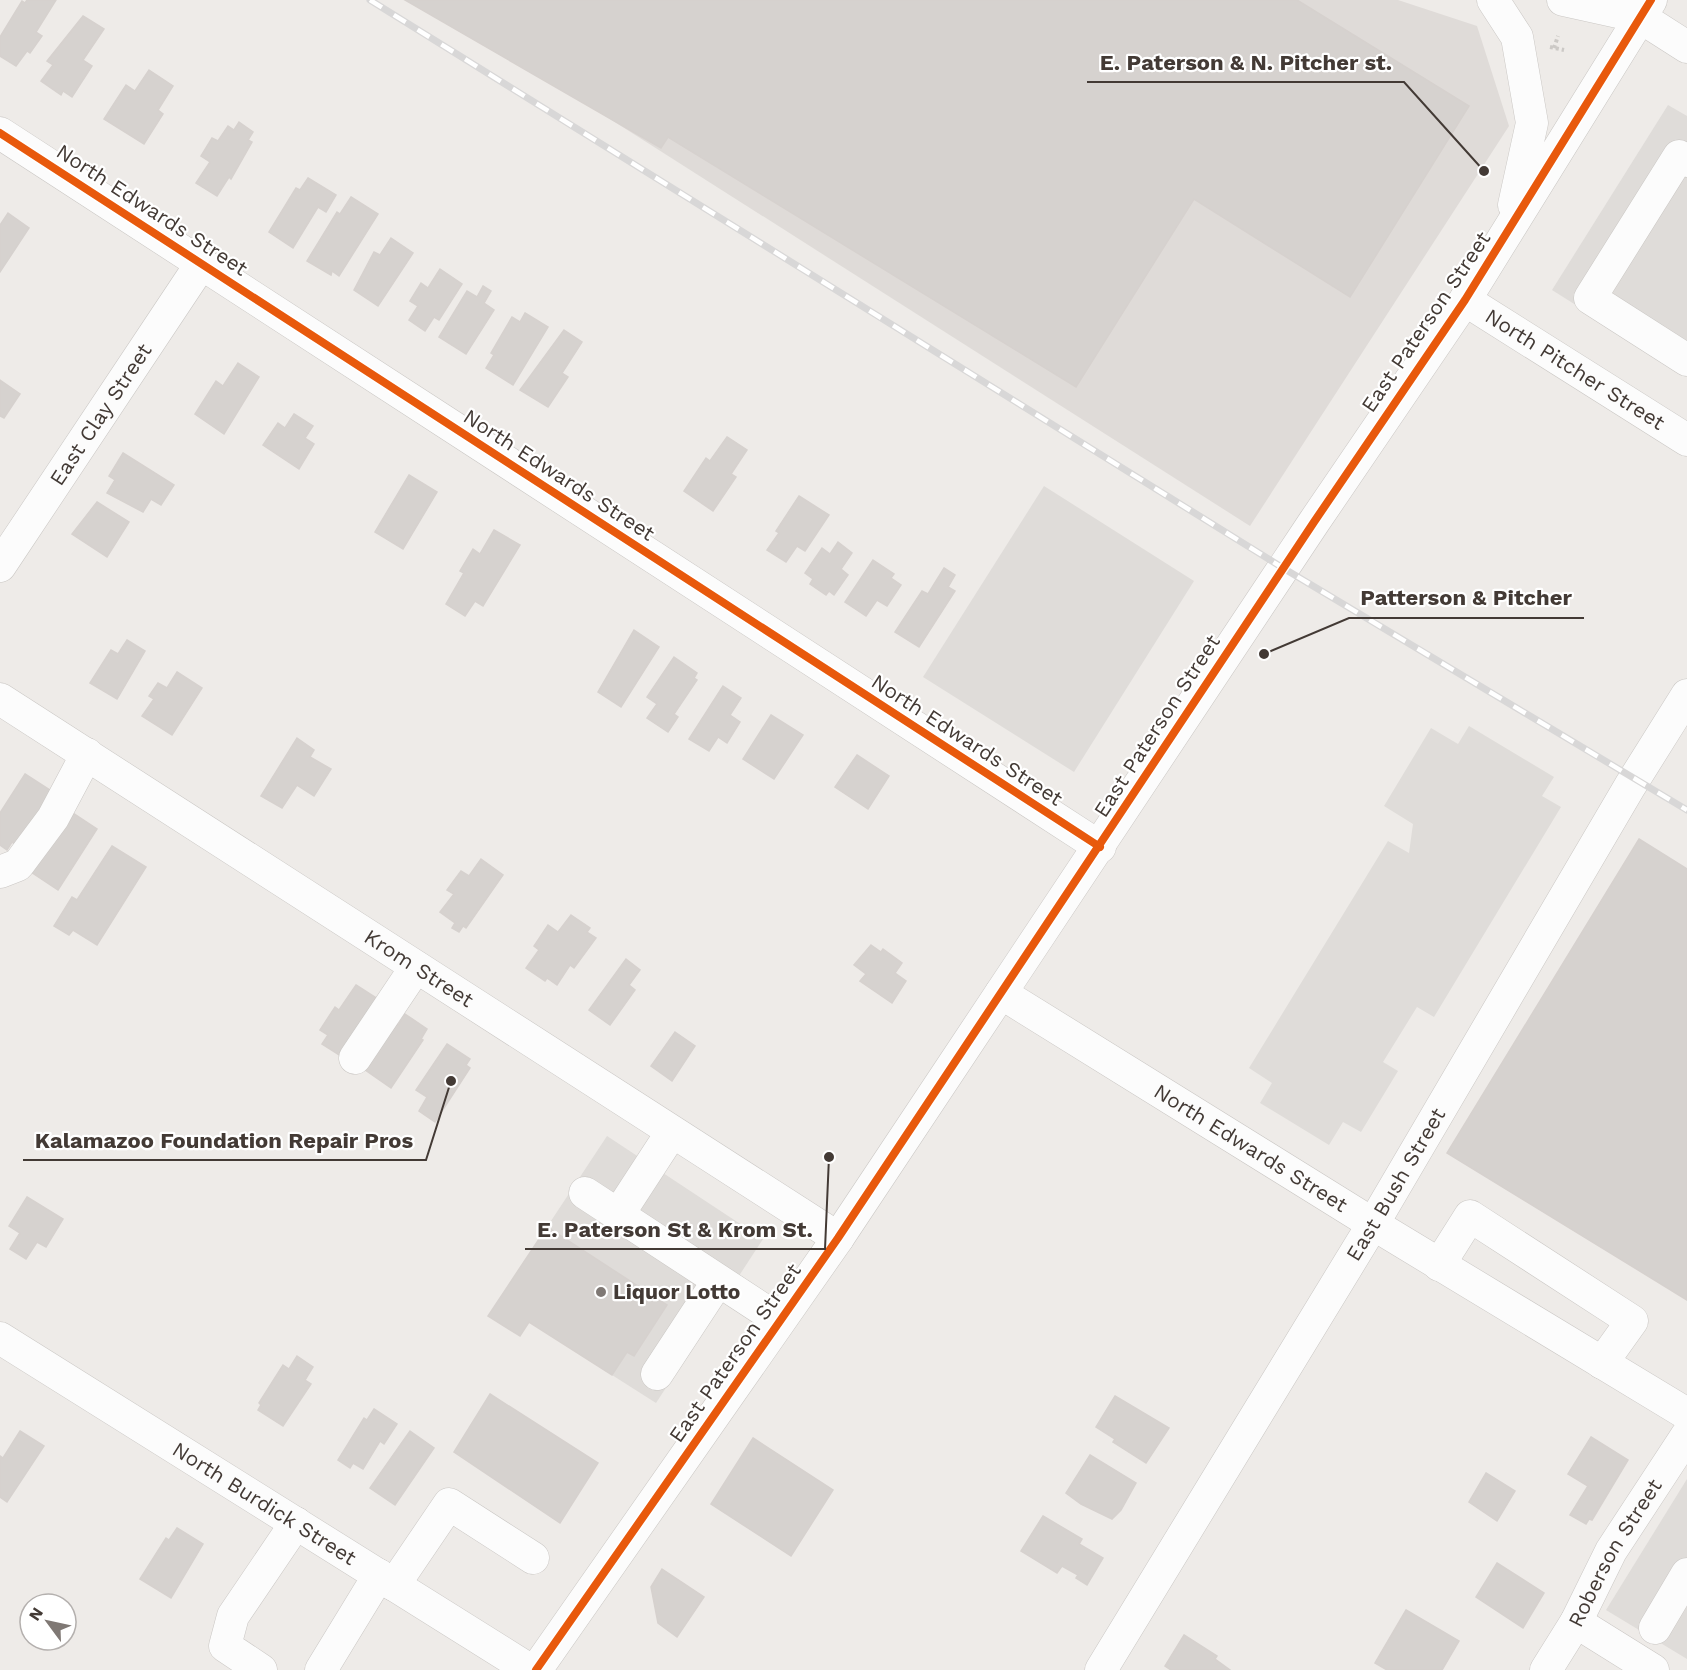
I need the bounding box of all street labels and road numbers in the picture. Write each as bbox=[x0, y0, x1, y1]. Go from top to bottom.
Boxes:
street label: North Edwards Street bbox=[52, 138, 253, 281]
street label: East Paterson Street bbox=[1356, 226, 1496, 417]
street label: North Pitcher Street bbox=[1481, 303, 1670, 435]
street label: East Clay Street bbox=[44, 338, 157, 490]
street label: North Edwards Street bbox=[459, 403, 660, 546]
street label: East Paterson Street bbox=[1088, 630, 1225, 822]
street label: North Edwards Street bbox=[867, 668, 1068, 811]
street label: Krom Street bbox=[360, 924, 479, 1012]
street label: North Edwards Street bbox=[1150, 1078, 1353, 1217]
street label: East Bush Street bbox=[1340, 1103, 1450, 1265]
street label: East Paterson Street bbox=[663, 1258, 806, 1447]
street label: North Burdick Street bbox=[168, 1436, 361, 1570]
street label: Roberson Street bbox=[1563, 1474, 1667, 1631]

